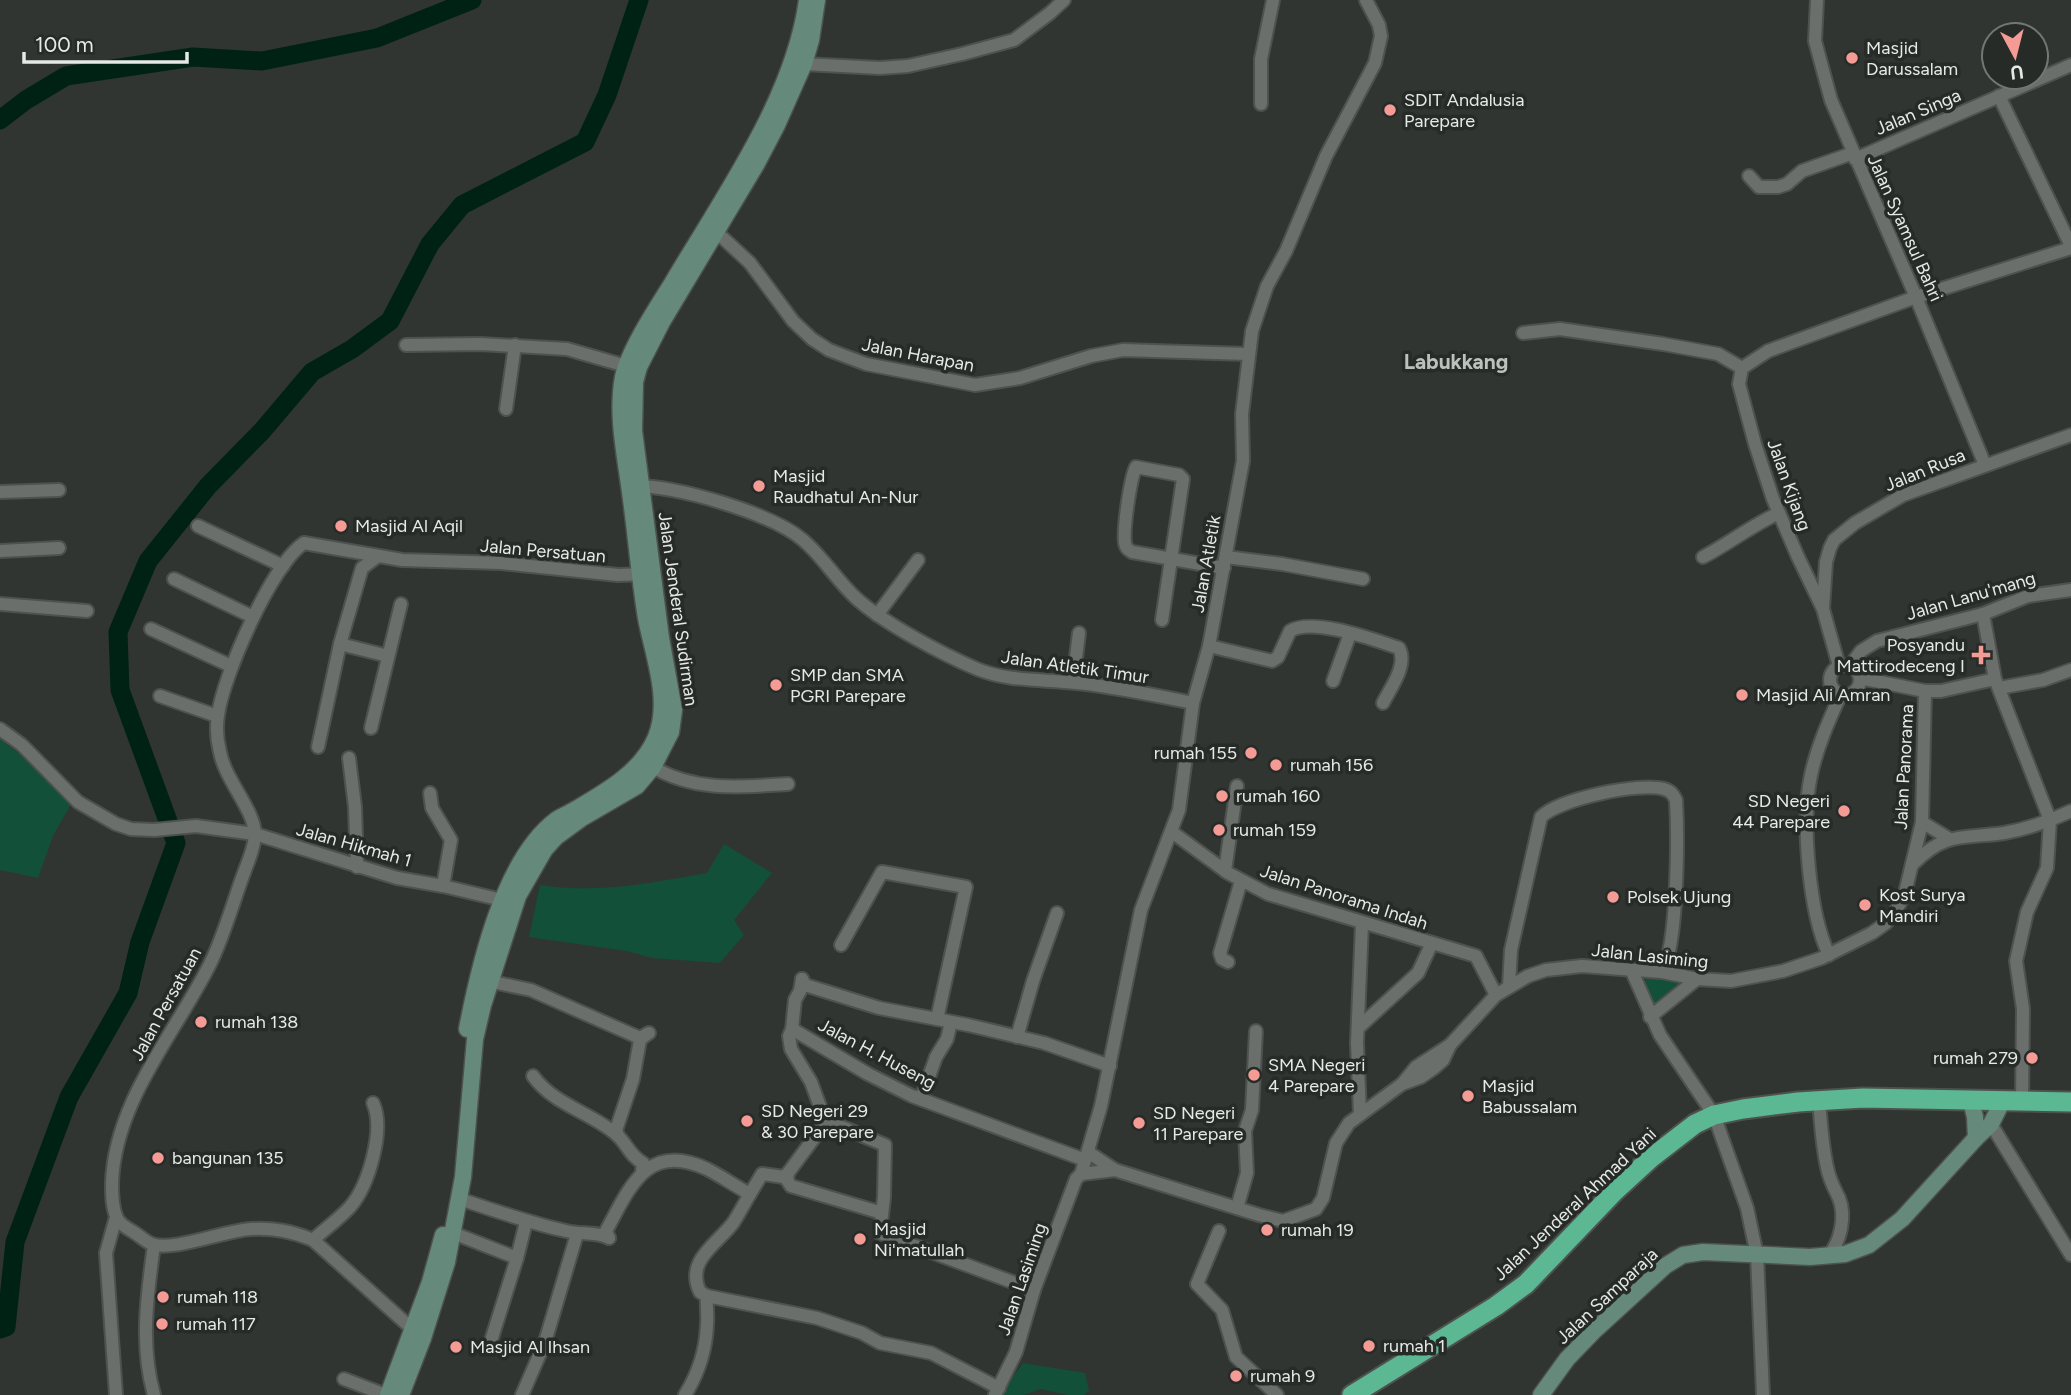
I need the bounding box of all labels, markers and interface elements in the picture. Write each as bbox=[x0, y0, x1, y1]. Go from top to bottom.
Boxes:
scale bar bbox=[24, 21, 187, 65]
north arrow bbox=[1980, 21, 2050, 91]
text: 100 m bbox=[35, 32, 94, 57]
place label: Masjid Darussalam bbox=[1866, 37, 1958, 80]
marker: Masjid Darussalam bbox=[1844, 50, 1860, 66]
text: U bbox=[2009, 60, 2025, 85]
street label: Jalan Singa bbox=[1872, 84, 1964, 140]
place label: SDIT Andalusia Parepare bbox=[1404, 89, 1524, 132]
marker: SDIT Andalusia Parepare bbox=[1382, 102, 1398, 118]
street label: Jalan Syamsul Bahri bbox=[1863, 151, 1947, 305]
street label: Jalan Harapan bbox=[860, 333, 976, 377]
district label: Labukkang bbox=[1404, 349, 1508, 374]
street label: Jalan Kijang bbox=[1762, 436, 1816, 534]
street label: Jalan Rusa bbox=[1881, 444, 1969, 496]
place label: Masjid Raudhatul An-Nur bbox=[773, 465, 918, 508]
marker: Masjid Raudhatul An-Nur bbox=[751, 478, 767, 494]
street label: Jalan Jenderal Sudirman bbox=[653, 511, 703, 707]
street label: Jalan Atletik bbox=[1187, 513, 1225, 614]
place label: Masjid Al Aqil bbox=[355, 515, 463, 537]
marker: Masjid Al Aqil bbox=[333, 518, 349, 534]
street label: Jalan Persatuan bbox=[479, 535, 607, 567]
street label: Jalan Lanu'mang bbox=[1904, 567, 2038, 625]
place label: Posyandu Mattirodeceng I bbox=[1836, 634, 1965, 677]
marker: Posyandu Mattirodeceng I bbox=[1971, 645, 1991, 665]
street label: Jalan Atletik Timur bbox=[1000, 646, 1150, 688]
place label: SMP dan SMA PGRI Parepare bbox=[790, 664, 906, 707]
marker: SMP dan SMA PGRI Parepare bbox=[768, 677, 784, 693]
place label: Masjid Ali Amran bbox=[1756, 684, 1890, 706]
marker: Masjid Ali Amran bbox=[1734, 687, 1750, 703]
street label: Jalan Panorama bbox=[1890, 704, 1918, 830]
place label: rumah 155 bbox=[1154, 742, 1237, 764]
marker: rumah 155 bbox=[1243, 745, 1259, 761]
place label: rumah 156 bbox=[1290, 754, 1373, 776]
marker: rumah 156 bbox=[1268, 757, 1284, 773]
place label: rumah 160 bbox=[1236, 785, 1320, 807]
marker: rumah 160 bbox=[1214, 788, 1230, 804]
place label: SD Negeri 44 Parepare bbox=[1732, 790, 1830, 833]
marker: SD Negeri 44 Parepare bbox=[1836, 803, 1852, 819]
street label: Jalan Hikmah 1 bbox=[294, 818, 414, 872]
place label: rumah 159 bbox=[1233, 819, 1316, 841]
marker: rumah 159 bbox=[1211, 822, 1227, 838]
street label: Jalan Panorama Indah bbox=[1257, 860, 1431, 934]
place label: Kost Surya Mandiri bbox=[1879, 884, 1966, 927]
place label: Polsek Ujung bbox=[1627, 886, 1731, 908]
marker: Polsek Ujung bbox=[1605, 889, 1621, 905]
marker: Kost Surya Mandiri bbox=[1857, 897, 1873, 913]
street label: Jalan Lasiming bbox=[1591, 939, 1709, 973]
street label: Jalan Persatuan bbox=[126, 944, 206, 1064]
place label: rumah 138 bbox=[215, 1011, 298, 1033]
marker: rumah 138 bbox=[193, 1014, 209, 1030]
street label: Jalan H. Huseng bbox=[814, 1014, 940, 1094]
place label: rumah 279 bbox=[1933, 1047, 2018, 1069]
marker: rumah 279 bbox=[2024, 1050, 2040, 1066]
place label: SMA Negeri 4 Parepare bbox=[1268, 1054, 1365, 1097]
marker: SMA Negeri 4 Parepare bbox=[1246, 1067, 1262, 1083]
place label: Masjid Babussalam bbox=[1482, 1075, 1577, 1118]
marker: Masjid Babussalam bbox=[1460, 1088, 1476, 1104]
place label: SD Negeri 29 & 30 Parepare bbox=[761, 1100, 874, 1143]
place label: SD Negeri 11 Parepare bbox=[1153, 1102, 1244, 1145]
marker: SD Negeri 29 & 30 Parepare bbox=[739, 1113, 755, 1129]
marker: SD Negeri 11 Parepare bbox=[1131, 1115, 1147, 1131]
street label: Jalan Jenderal Ahmad Yani bbox=[1489, 1123, 1661, 1285]
place label: bangunan 135 bbox=[172, 1147, 284, 1169]
marker: bangunan 135 bbox=[150, 1150, 166, 1166]
place label: Masjid Ni'matullah bbox=[874, 1218, 964, 1261]
place label: rumah 19 bbox=[1281, 1219, 1354, 1241]
street label: Jalan Lasiming bbox=[993, 1220, 1051, 1338]
marker: rumah 19 bbox=[1259, 1222, 1275, 1238]
marker: Masjid Ni'matullah bbox=[852, 1231, 868, 1247]
street label: Jalan Samparaja bbox=[1552, 1243, 1662, 1349]
place label: rumah 118 bbox=[177, 1286, 258, 1308]
marker: rumah 118 bbox=[155, 1289, 171, 1305]
place label: rumah 117 bbox=[176, 1313, 256, 1335]
marker: rumah 117 bbox=[154, 1316, 170, 1332]
place label: rumah 1 bbox=[1383, 1335, 1446, 1357]
place label: Masjid Al Ihsan bbox=[470, 1336, 590, 1358]
marker: rumah 1 bbox=[1361, 1338, 1377, 1354]
marker: Masjid Al Ihsan bbox=[448, 1339, 464, 1355]
place label: rumah 9 bbox=[1250, 1365, 1315, 1387]
marker: rumah 9 bbox=[1228, 1368, 1244, 1384]

